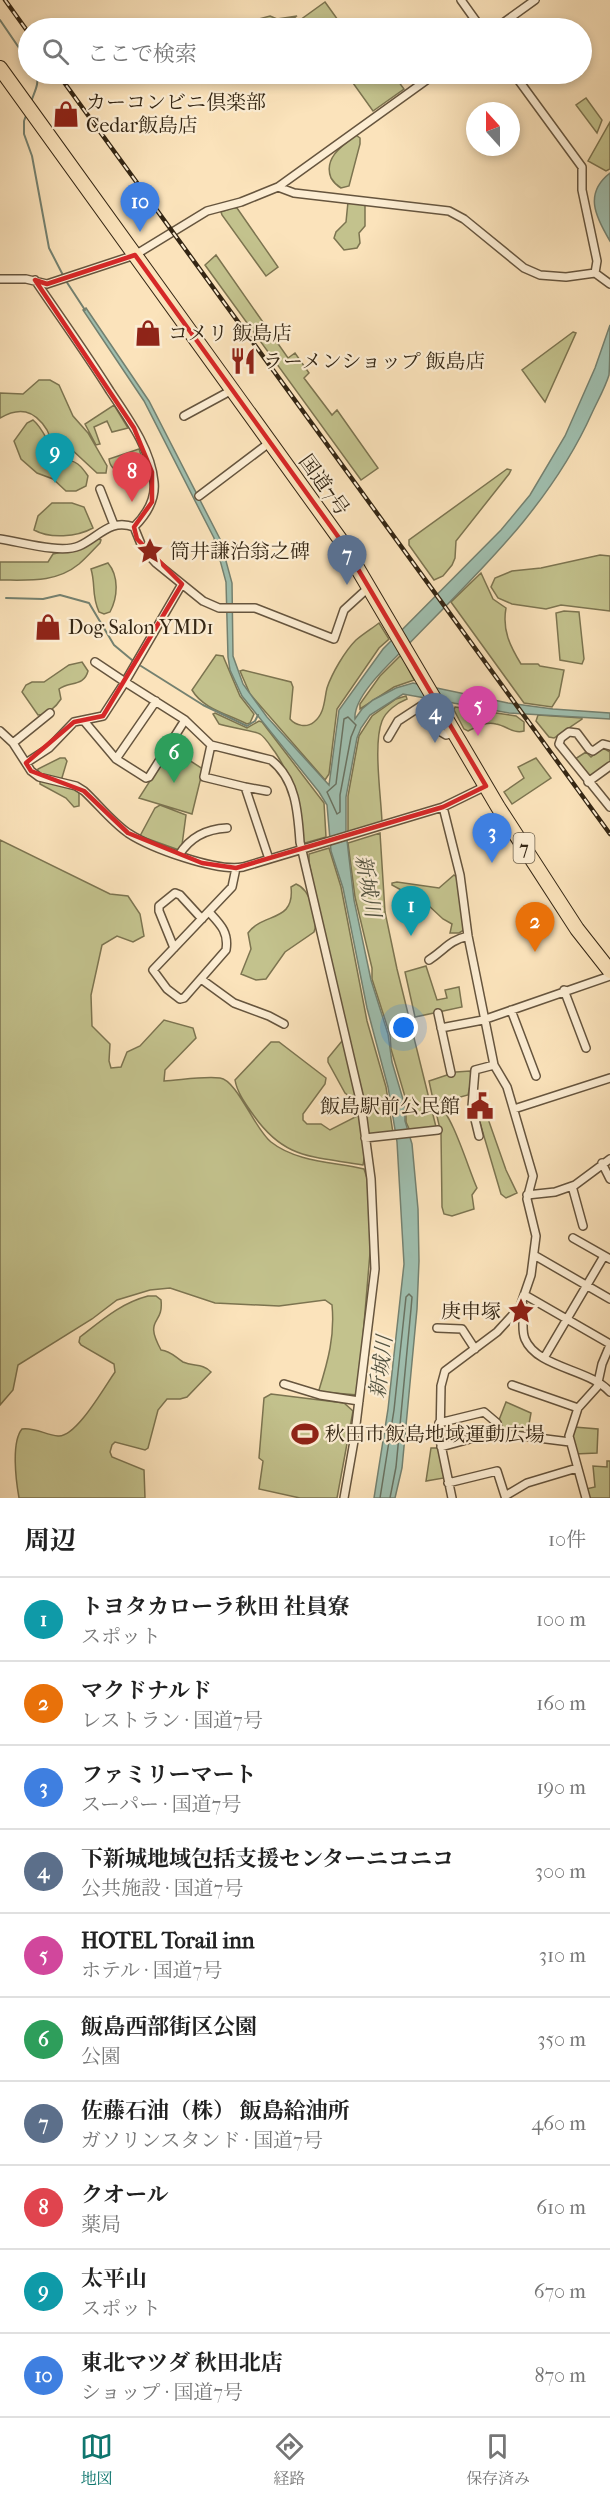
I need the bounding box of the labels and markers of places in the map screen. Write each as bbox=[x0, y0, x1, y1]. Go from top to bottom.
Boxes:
place label: カーコンビニ倶楽部 Cedar飯島店 bbox=[86, 91, 266, 137]
shop icon: カーコンビニ倶楽部 Cedar飯島店 bbox=[51, 99, 81, 129]
pin: 10 bbox=[120, 182, 160, 232]
shop icon: コメリ 飯島店 bbox=[133, 318, 163, 348]
place label: コメリ 飯島店 bbox=[168, 322, 292, 345]
restaurant icon: ラーメンショップ 飯島店 bbox=[228, 346, 258, 376]
place label: ラーメンショップ 飯島店 bbox=[263, 350, 485, 373]
pin: 9 bbox=[36, 434, 74, 483]
pin: 8 bbox=[112, 452, 152, 502]
place icon: 筒井謙治翁之碑 bbox=[135, 536, 165, 566]
pin: 7 bbox=[328, 536, 366, 585]
place label: 筒井謙治翁之碑 bbox=[170, 540, 310, 563]
shop icon: Dog Salon YMD1 bbox=[33, 612, 63, 642]
place label: Dog Salon YMD1 bbox=[68, 616, 214, 639]
pin: 5 bbox=[458, 686, 498, 736]
pin: 4 bbox=[416, 694, 454, 743]
pin: 6 bbox=[154, 734, 194, 783]
pin: 3 bbox=[472, 814, 512, 863]
pin: 1 bbox=[392, 886, 430, 936]
pin: 2 bbox=[516, 902, 554, 952]
public building icon: 飯島駅前公民館 bbox=[465, 1091, 495, 1121]
place label: 飯島駅前公民館 bbox=[320, 1095, 460, 1118]
place icon: 庚申塚 bbox=[506, 1296, 536, 1326]
place label: 庚申塚 bbox=[441, 1300, 501, 1323]
sports icon: 秋田市飯島地域運動広場 bbox=[290, 1419, 320, 1449]
place label: 秋田市飯島地域運動広場 bbox=[325, 1423, 545, 1446]

